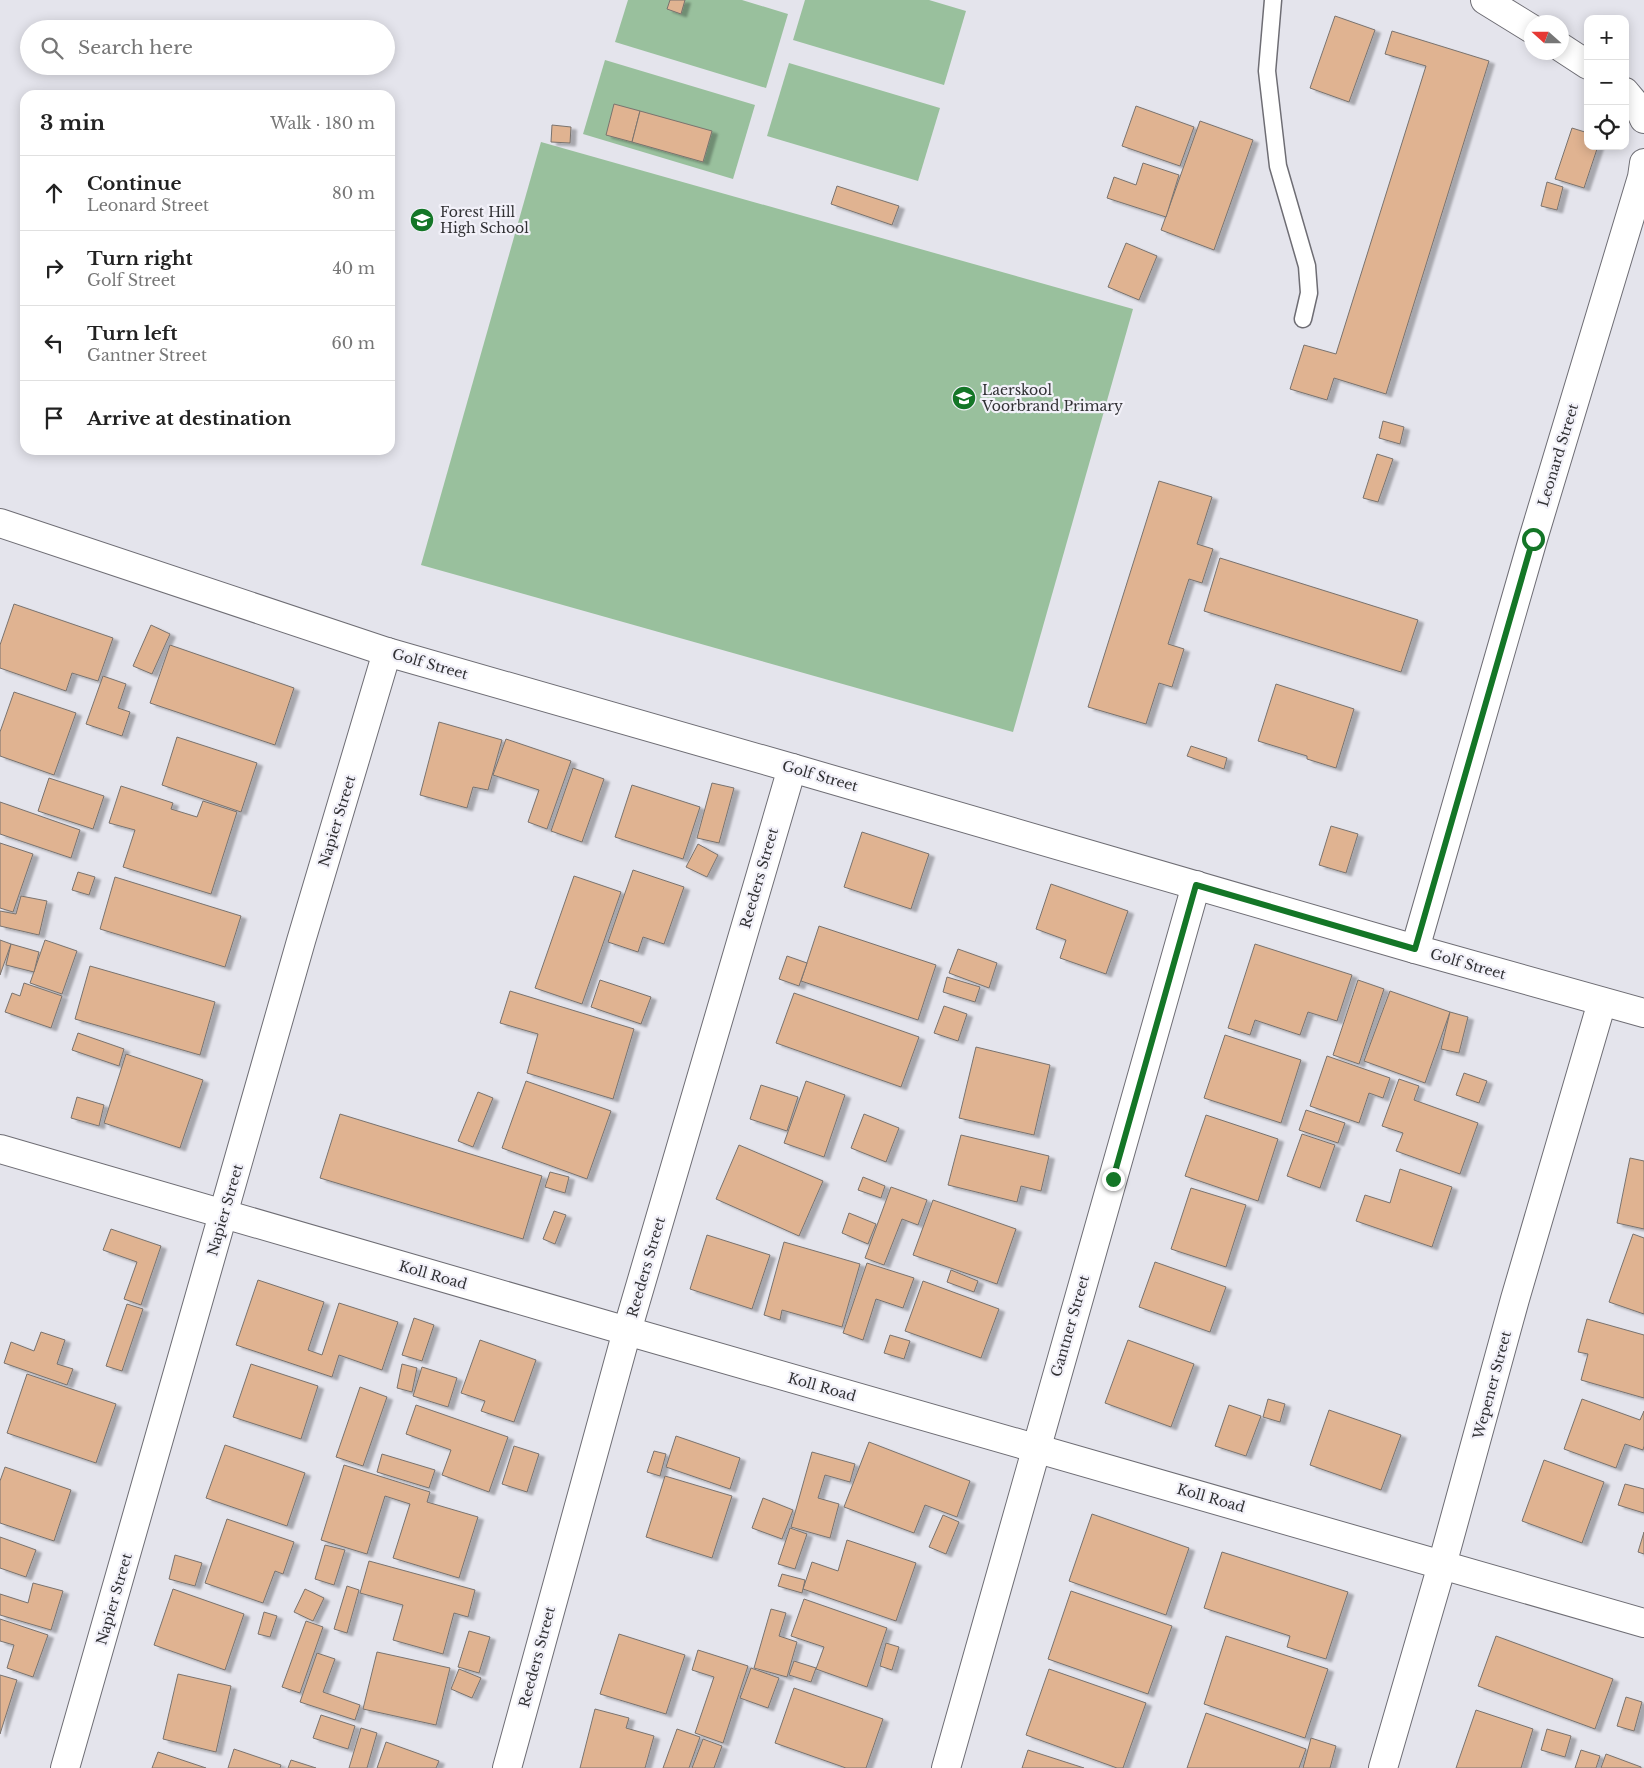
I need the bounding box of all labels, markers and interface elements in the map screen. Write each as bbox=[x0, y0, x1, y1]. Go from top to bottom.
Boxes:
north arrow bbox=[1524, 15, 1569, 60]
map controls bbox=[1584, 15, 1629, 150]
button: + bbox=[1584, 15, 1629, 60]
search box bbox=[20, 20, 395, 75]
icon: search bbox=[38, 34, 66, 62]
text: Search here bbox=[78, 36, 193, 59]
button: − bbox=[1584, 60, 1629, 105]
button: locate bbox=[1584, 105, 1629, 150]
text: 3 min bbox=[40, 110, 105, 136]
text: Walk · 180 m bbox=[270, 113, 375, 133]
text: Continue bbox=[87, 172, 182, 195]
icon: ahead bbox=[40, 179, 68, 207]
text: 80 m bbox=[332, 183, 375, 203]
text: Leonard Street bbox=[87, 195, 209, 215]
place label: Forest Hill High School bbox=[440, 203, 529, 237]
school or university icon: Forest Hill High School bbox=[409, 207, 435, 233]
text: Turn right bbox=[87, 247, 193, 270]
icon: right bbox=[40, 254, 68, 282]
text: 40 m bbox=[332, 258, 375, 278]
text: Golf Street bbox=[87, 270, 176, 290]
text: Turn left bbox=[87, 322, 178, 345]
icon: left bbox=[40, 329, 68, 357]
text: 60 m bbox=[332, 333, 375, 353]
text: Gantner Street bbox=[87, 345, 207, 365]
place label: Laerskool Voorbrand Primary bbox=[981, 381, 1123, 415]
school or university icon: Laerskool Voorbrand Primary bbox=[951, 385, 977, 411]
street label: Leonard Street bbox=[1534, 401, 1582, 509]
icon: arrive bbox=[40, 404, 68, 432]
text: Arrive at destination bbox=[87, 407, 291, 430]
route start bbox=[1522, 528, 1545, 551]
street label: Golf Street bbox=[390, 645, 471, 684]
street label: Golf Street bbox=[780, 757, 861, 796]
street label: Napier Street bbox=[315, 772, 360, 869]
street label: Reeders Street bbox=[736, 825, 782, 930]
street label: Golf Street bbox=[1428, 945, 1509, 984]
street label: Napier Street bbox=[203, 1161, 247, 1258]
route end bbox=[1102, 1168, 1125, 1191]
street label: Reeders Street bbox=[623, 1214, 669, 1319]
street label: Koll Road bbox=[397, 1257, 470, 1293]
street label: Gantner Street bbox=[1047, 1272, 1093, 1379]
street label: Wepener Street bbox=[1469, 1328, 1515, 1442]
street label: Koll Road bbox=[786, 1369, 859, 1405]
street label: Koll Road bbox=[1175, 1480, 1248, 1516]
street label: Napier Street bbox=[92, 1550, 136, 1647]
street label: Reeders Street bbox=[515, 1604, 559, 1709]

